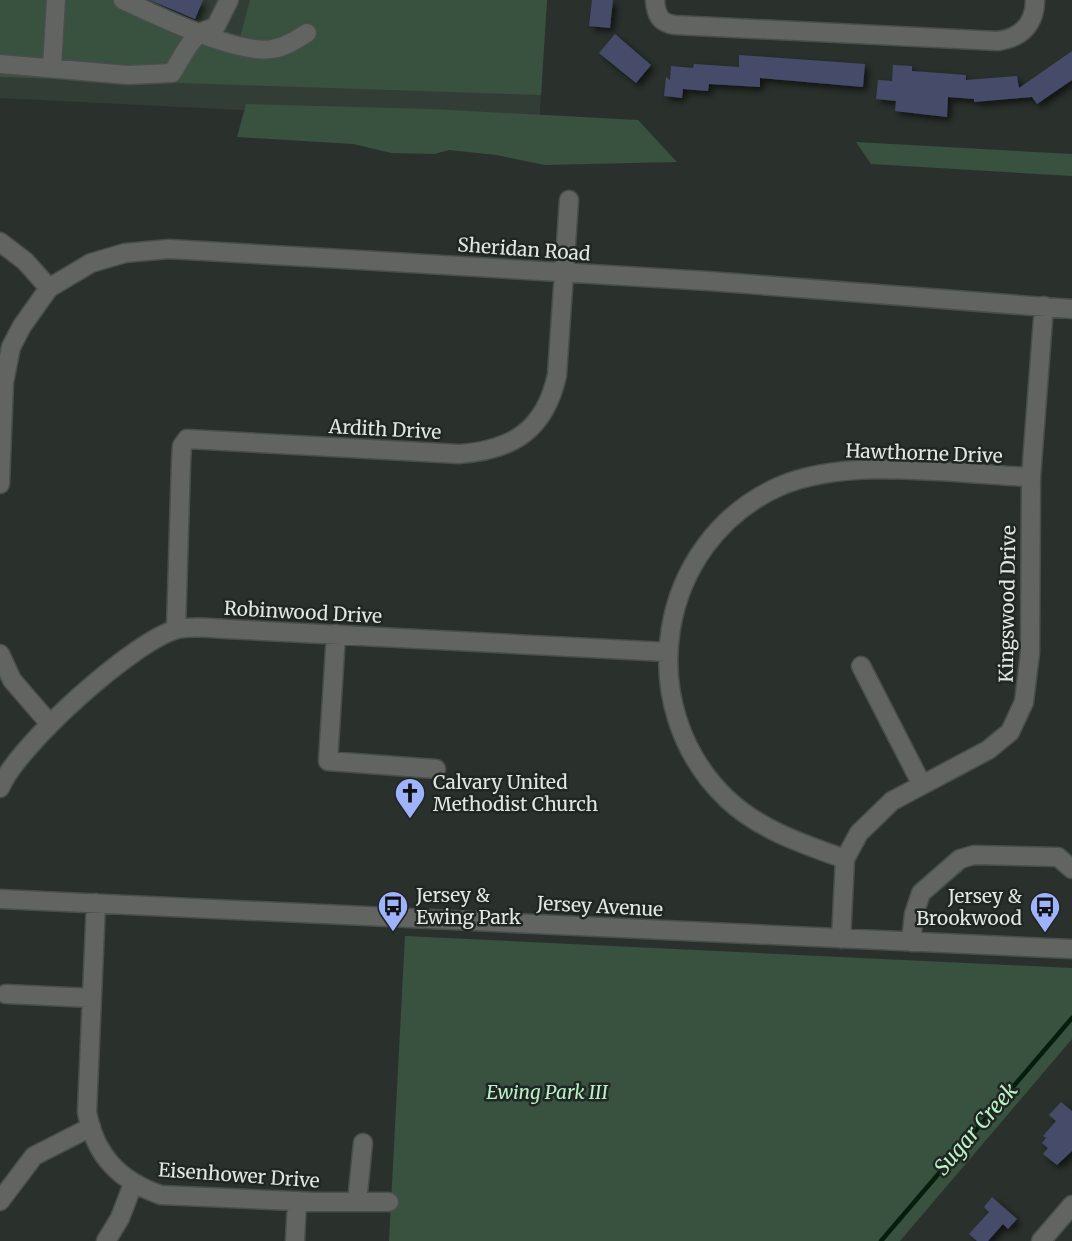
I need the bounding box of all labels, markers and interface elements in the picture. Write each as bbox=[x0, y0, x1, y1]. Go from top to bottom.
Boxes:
street label: Sheridan Road bbox=[457, 232, 591, 266]
street label: Ardith Drive bbox=[327, 414, 442, 444]
street label: Hawthorne Drive bbox=[845, 438, 1003, 468]
street label: Kingswood Drive bbox=[994, 525, 1020, 683]
street label: Robinwood Drive bbox=[223, 596, 383, 628]
place label: Calvary United Methodist Church bbox=[433, 770, 598, 816]
church icon: Calvary United Methodist Church bbox=[393, 776, 427, 820]
place label: Jersey & Ewing Park bbox=[415, 883, 521, 929]
place label: Jersey & Brookwood bbox=[916, 884, 1023, 930]
bus stop icon: Jersey & Ewing Park bbox=[376, 889, 410, 933]
bus stop icon: Jersey & Brookwood bbox=[1028, 890, 1062, 934]
street label: Jersey Avenue bbox=[535, 891, 664, 921]
water label: Sugar Creek bbox=[928, 1077, 1023, 1180]
park label: Ewing Park III bbox=[486, 1080, 608, 1104]
street label: Eisenhower Drive bbox=[157, 1157, 321, 1193]

